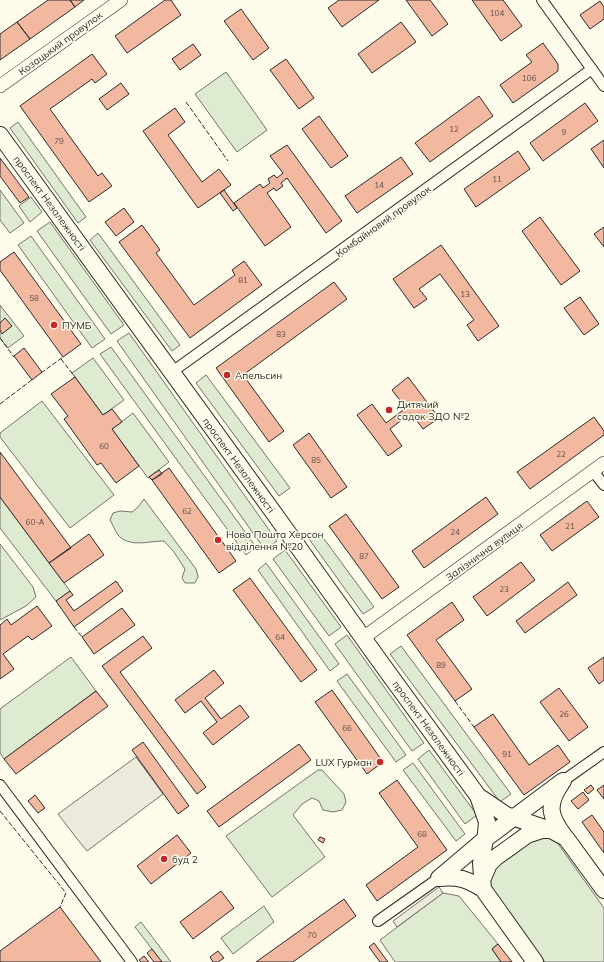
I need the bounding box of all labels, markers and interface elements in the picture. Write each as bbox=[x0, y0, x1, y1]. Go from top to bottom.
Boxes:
street label: Козацький провулок bbox=[16, 8, 105, 78]
house number: 104 bbox=[490, 8, 504, 18]
house number: 106 bbox=[522, 73, 536, 83]
house number: 12 bbox=[449, 124, 459, 134]
house number: 9 bbox=[562, 127, 567, 137]
house number: 79 bbox=[54, 136, 64, 146]
street label: проспект Незалежності bbox=[11, 153, 89, 254]
house number: 11 bbox=[492, 174, 502, 184]
house number: 14 bbox=[374, 180, 384, 190]
street label: Комбайновий провулок bbox=[333, 182, 434, 260]
house number: 81 bbox=[238, 275, 248, 285]
house number: 13 bbox=[460, 289, 470, 299]
house number: 58 bbox=[29, 293, 39, 303]
place label: ПУМБ bbox=[62, 319, 92, 332]
marker: ПУМБ bbox=[49, 320, 59, 330]
house number: 83 bbox=[276, 329, 286, 339]
place label: Апельсин bbox=[235, 369, 282, 382]
marker: Апельсин bbox=[222, 370, 232, 380]
place label: Дитячий садок ЗДО №2 bbox=[397, 398, 470, 423]
marker: Дитячий садок ЗДО №2 bbox=[384, 405, 394, 415]
street label: проспект Незалежності bbox=[200, 415, 278, 516]
house number: 60 bbox=[99, 441, 109, 451]
house number: 22 bbox=[556, 449, 566, 459]
house number: 85 bbox=[311, 455, 321, 465]
house number: 62 bbox=[182, 506, 192, 516]
house number: 60-А bbox=[26, 517, 45, 527]
street label: Залізнична вулиця bbox=[443, 519, 525, 584]
house number: 21 bbox=[565, 521, 575, 531]
house number: 24 bbox=[450, 527, 460, 537]
place label: Нова Пошта Херсон відділення №20 bbox=[226, 528, 324, 553]
marker: Нова Пошта Херсон відділення №20 bbox=[213, 535, 223, 545]
house number: 87 bbox=[359, 551, 369, 561]
house number: 23 bbox=[499, 584, 509, 594]
house number: 64 bbox=[275, 632, 285, 642]
house number: 89 bbox=[436, 660, 446, 670]
street label: проспект Незалежності bbox=[390, 678, 468, 779]
house number: 26 bbox=[559, 709, 569, 719]
house number: 66 bbox=[342, 723, 352, 733]
house number: 91 bbox=[502, 749, 512, 759]
place label: LUX Гурман bbox=[315, 756, 372, 769]
marker: LUX Гурман bbox=[375, 757, 385, 767]
house number: 68 bbox=[417, 829, 427, 839]
place label: буд 2 bbox=[172, 853, 198, 866]
marker: буд 2 bbox=[159, 854, 169, 864]
house number: 70 bbox=[307, 930, 317, 940]

